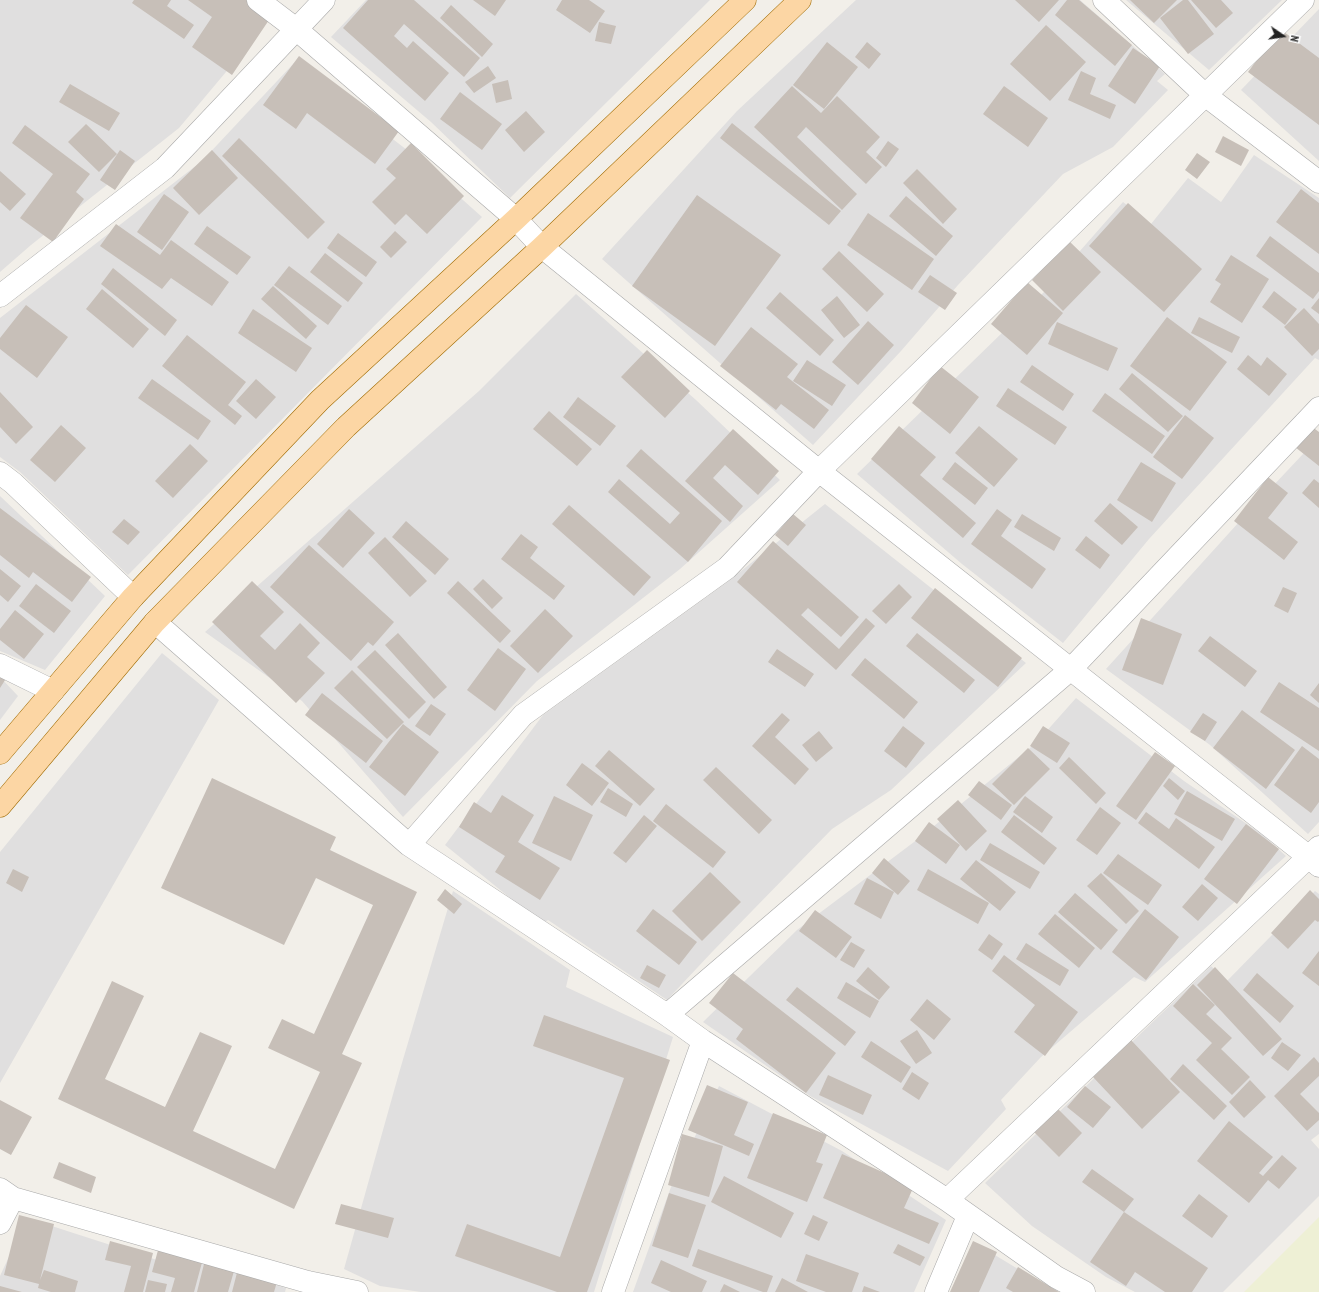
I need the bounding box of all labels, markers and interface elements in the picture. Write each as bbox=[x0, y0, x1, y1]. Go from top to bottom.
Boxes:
north arrow bbox=[1263, 16, 1303, 56]
text: N bbox=[1287, 34, 1302, 43]

